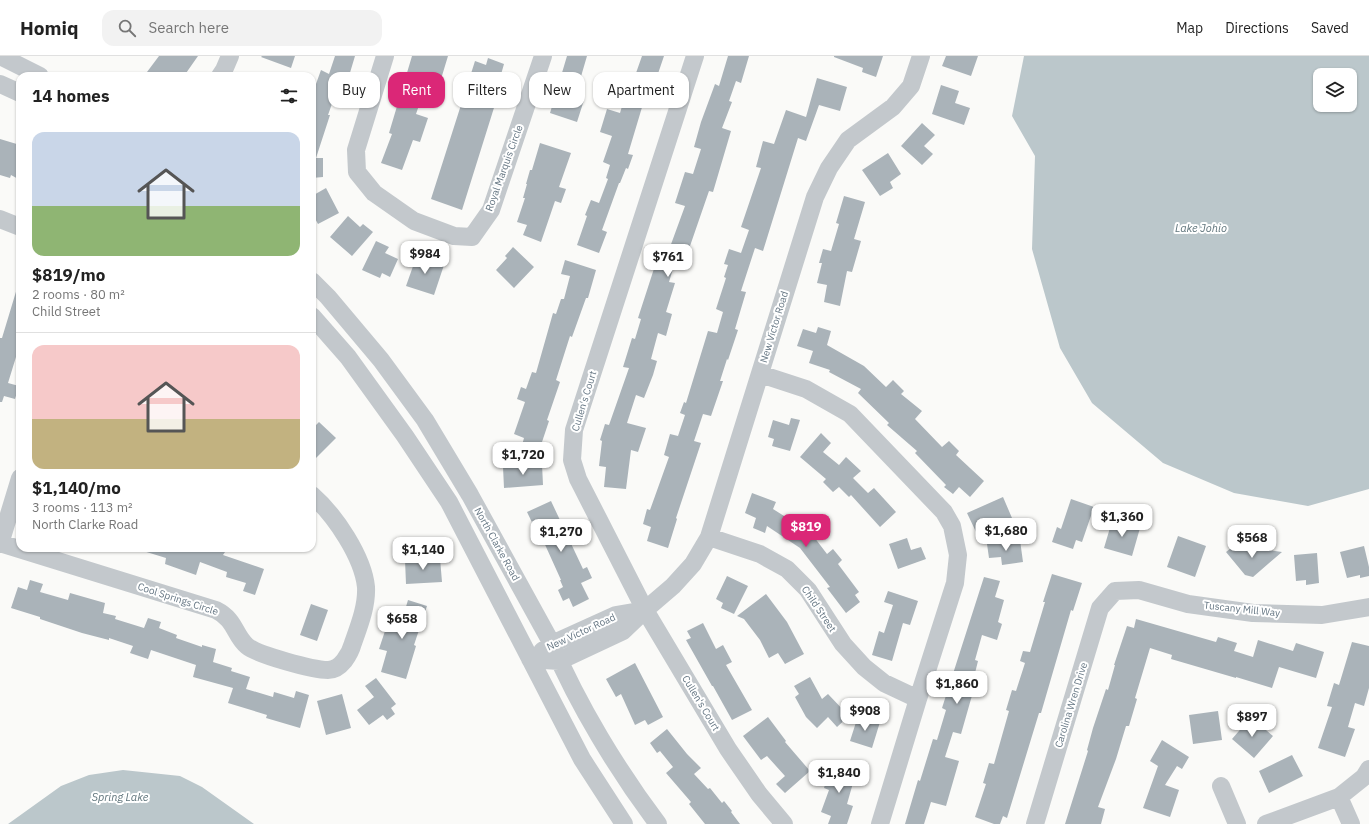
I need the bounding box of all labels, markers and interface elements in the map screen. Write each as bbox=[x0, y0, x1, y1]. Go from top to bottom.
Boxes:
search box bbox=[102, 10, 382, 46]
text: Homiq bbox=[20, 16, 78, 40]
icon: search bbox=[116, 17, 138, 39]
text: Search here bbox=[148, 18, 229, 37]
text: Map bbox=[1176, 19, 1203, 37]
text: Directions bbox=[1225, 19, 1289, 37]
text: Saved bbox=[1311, 19, 1349, 37]
map controls bbox=[1313, 68, 1357, 112]
button: layers bbox=[1313, 68, 1357, 112]
chip: Buy bbox=[328, 72, 380, 108]
chip: Rent bbox=[388, 72, 445, 108]
chip: Filters bbox=[453, 72, 521, 108]
chip: New bbox=[529, 72, 585, 108]
chip: Apartment bbox=[593, 72, 689, 108]
text: 14 homes bbox=[32, 85, 109, 107]
icon: filters bbox=[278, 85, 300, 107]
street label: Royal Marquis Circle bbox=[482, 123, 526, 213]
icon: home bbox=[130, 158, 202, 230]
water label: Lake Johio bbox=[1175, 221, 1227, 235]
pin: $984 bbox=[401, 241, 449, 275]
pin: $761 bbox=[644, 244, 692, 278]
text: $984 bbox=[409, 245, 441, 262]
text: $761 bbox=[652, 248, 684, 265]
text: $819/mo bbox=[32, 264, 105, 286]
text: 2 rooms · 80 m² bbox=[32, 286, 125, 303]
street label: New Victor Road bbox=[757, 290, 791, 364]
text: Child Street bbox=[32, 303, 101, 320]
street label: Cullen's Court bbox=[569, 369, 600, 433]
icon: home bbox=[130, 371, 202, 443]
pin: $1,720 bbox=[490, 442, 556, 476]
text: $1,720 bbox=[501, 446, 545, 463]
text: $1,140/mo bbox=[32, 477, 121, 499]
text: 3 rooms · 113 m² bbox=[32, 499, 133, 516]
pin: $1,360 bbox=[1089, 504, 1155, 538]
street label: North Clarke Road bbox=[471, 505, 523, 583]
text: $1,360 bbox=[1100, 508, 1144, 525]
pin: $819 bbox=[782, 514, 830, 548]
text: North Clarke Road bbox=[32, 516, 138, 533]
text: $819 bbox=[790, 518, 822, 535]
pin: $1,680 bbox=[973, 518, 1039, 552]
pin: $1,270 bbox=[528, 519, 594, 553]
text: $1,680 bbox=[984, 522, 1028, 539]
text: $1,270 bbox=[539, 523, 583, 540]
pin: $568 bbox=[1228, 525, 1276, 559]
text: $568 bbox=[1236, 529, 1268, 546]
pin: $1,140 bbox=[390, 537, 456, 571]
text: $1,140 bbox=[401, 541, 445, 558]
street label: Cool Springs Circle bbox=[136, 580, 220, 618]
street label: Child Street bbox=[799, 584, 839, 635]
street label: Tuscany Mill Way bbox=[1203, 599, 1281, 619]
pin: $658 bbox=[378, 606, 426, 640]
text: $658 bbox=[386, 610, 418, 627]
street label: New Victor Road bbox=[545, 610, 617, 654]
street label: Carolina Wren Drive bbox=[1052, 660, 1090, 749]
pin: $1,860 bbox=[924, 671, 990, 705]
street label: Cullen's Court bbox=[679, 673, 723, 734]
text: $1,860 bbox=[935, 675, 979, 692]
pin: $908 bbox=[841, 698, 889, 732]
text: $908 bbox=[849, 702, 881, 719]
pin: $897 bbox=[1228, 704, 1276, 738]
text: $897 bbox=[1236, 708, 1268, 725]
pin: $1,840 bbox=[806, 760, 872, 794]
text: $1,840 bbox=[817, 764, 861, 781]
water label: Spring Lake bbox=[92, 790, 149, 804]

